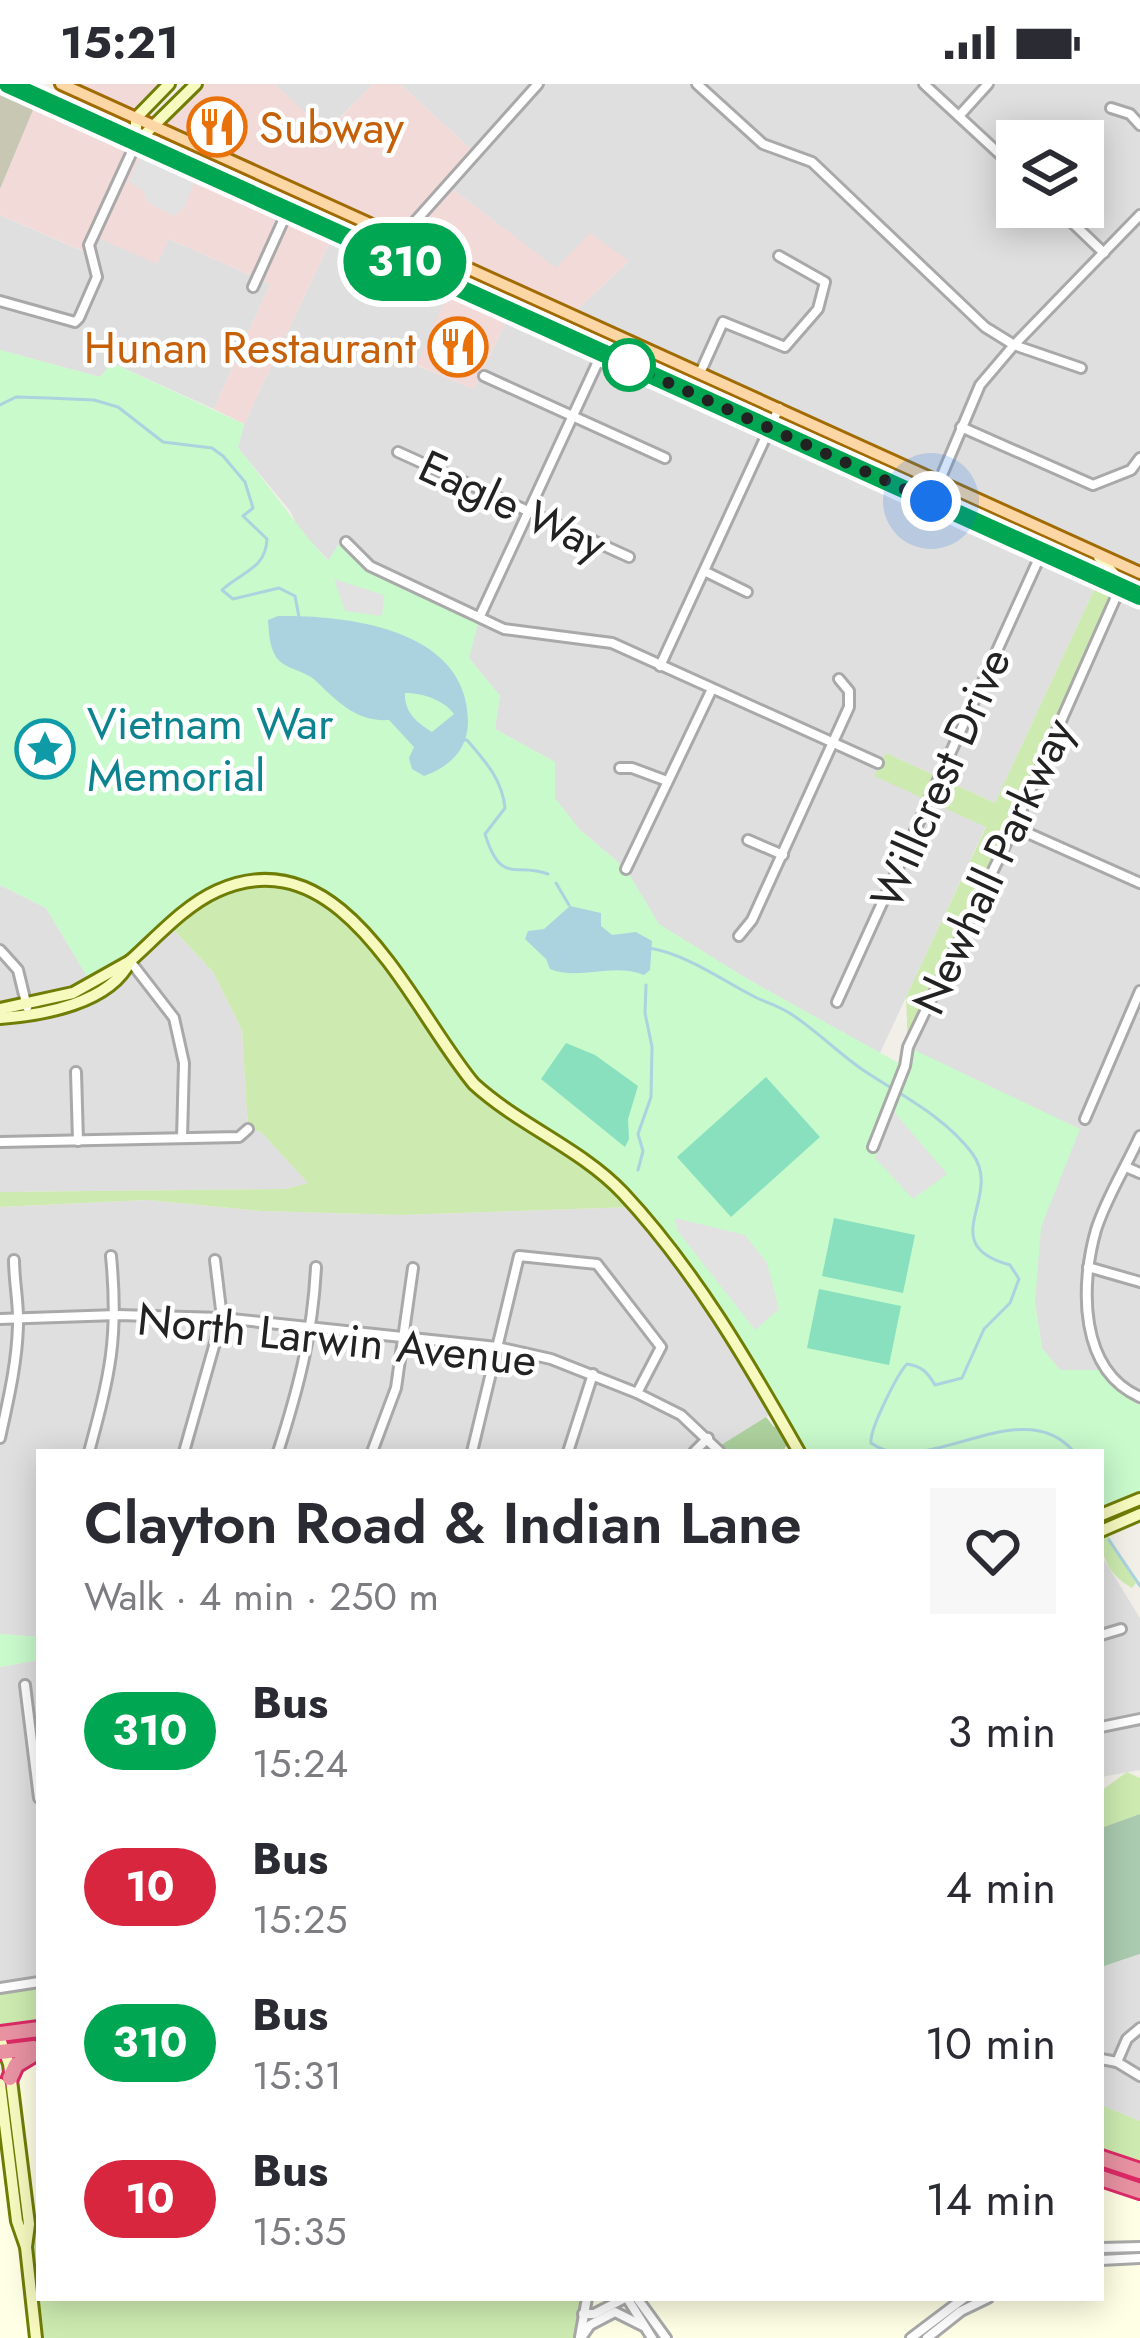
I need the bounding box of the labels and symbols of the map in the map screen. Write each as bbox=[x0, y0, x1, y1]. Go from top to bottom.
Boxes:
place label: Subway bbox=[259, 95, 404, 160]
restaurant icon: Subway bbox=[186, 96, 248, 158]
line badge: 310 bbox=[336, 223, 474, 301]
place label: Hunan Restaurant bbox=[84, 315, 416, 380]
restaurant icon: Hunan Restaurant bbox=[427, 316, 489, 378]
unlabelled marker bbox=[604, 340, 654, 390]
street label: Eagle Way bbox=[408, 434, 617, 577]
your location bbox=[901, 471, 961, 531]
street label: Willcrest Drive bbox=[854, 638, 1027, 919]
place label: Vietnam War Memorial bbox=[87, 691, 334, 808]
street label: Newhall Parkway bbox=[896, 707, 1091, 1025]
place icon: Vietnam War Memorial bbox=[14, 718, 76, 780]
street label: North Larwin Avenue bbox=[134, 1286, 540, 1393]

